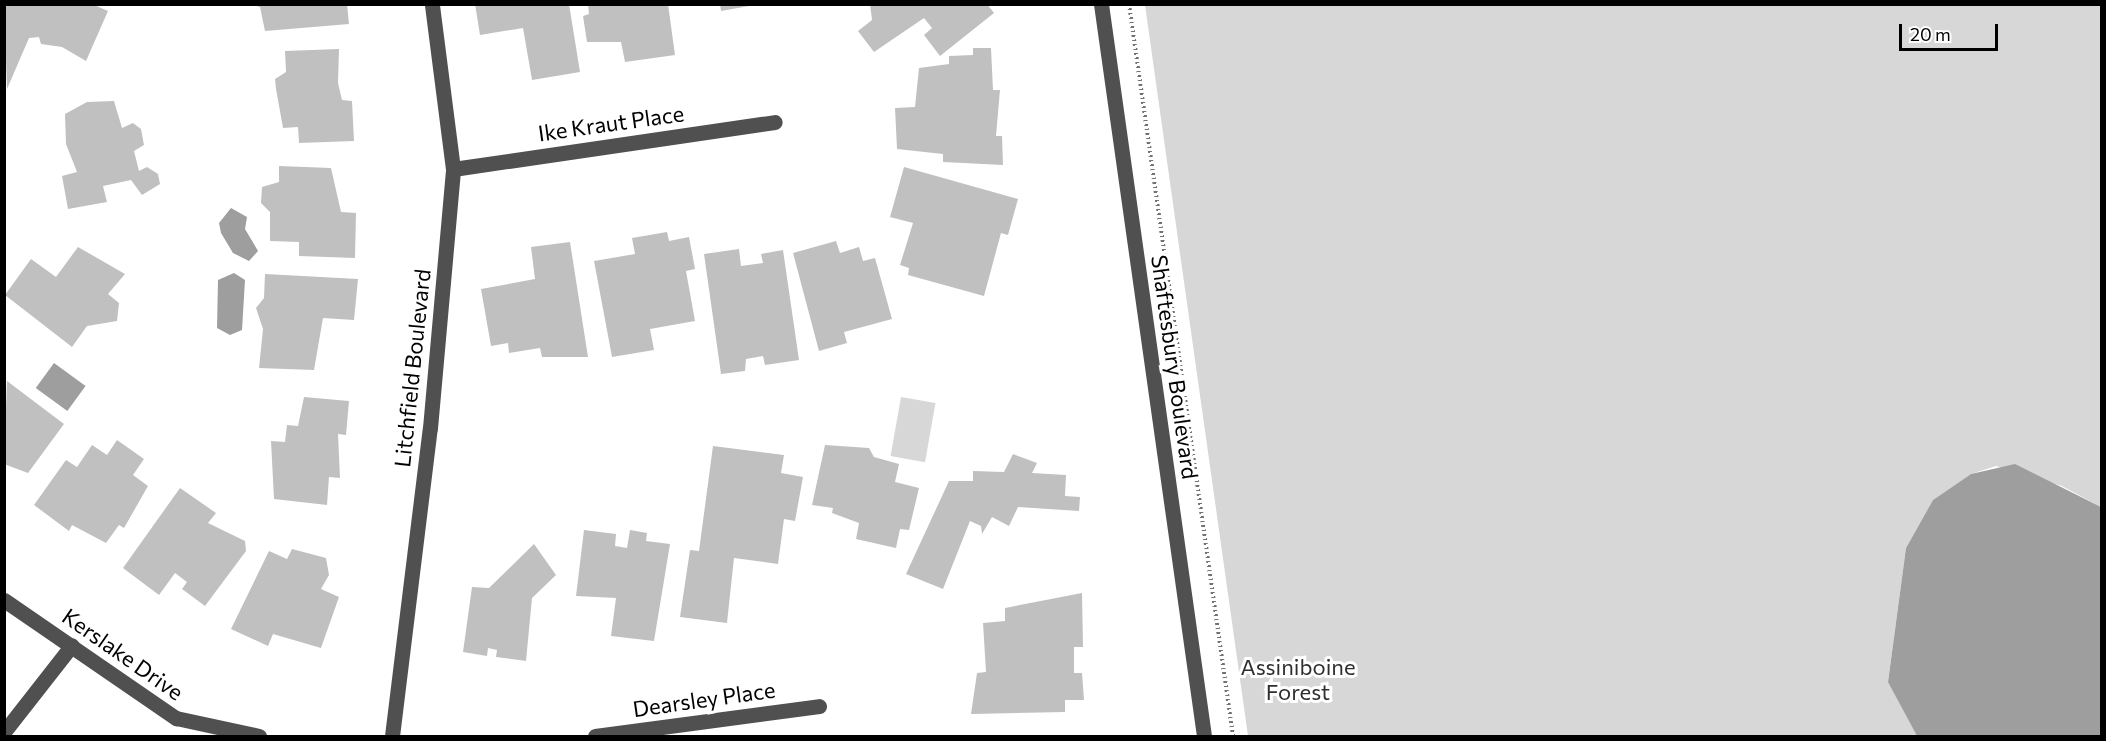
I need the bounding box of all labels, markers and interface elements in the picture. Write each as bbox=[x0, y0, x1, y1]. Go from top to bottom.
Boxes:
scale bar bbox=[1902, 12, 2001, 50]
text: 20 m bbox=[1910, 23, 1951, 45]
street label: Ike Kraut Place bbox=[536, 100, 686, 146]
street label: Shaftesbury Boulevard bbox=[1146, 253, 1204, 481]
street label: Litchfield Boulevard bbox=[388, 268, 436, 468]
street label: Kerslake Drive bbox=[57, 603, 189, 705]
park label: Assiniboine Forest bbox=[1240, 653, 1356, 704]
street label: Dearsley Place bbox=[631, 676, 777, 722]

